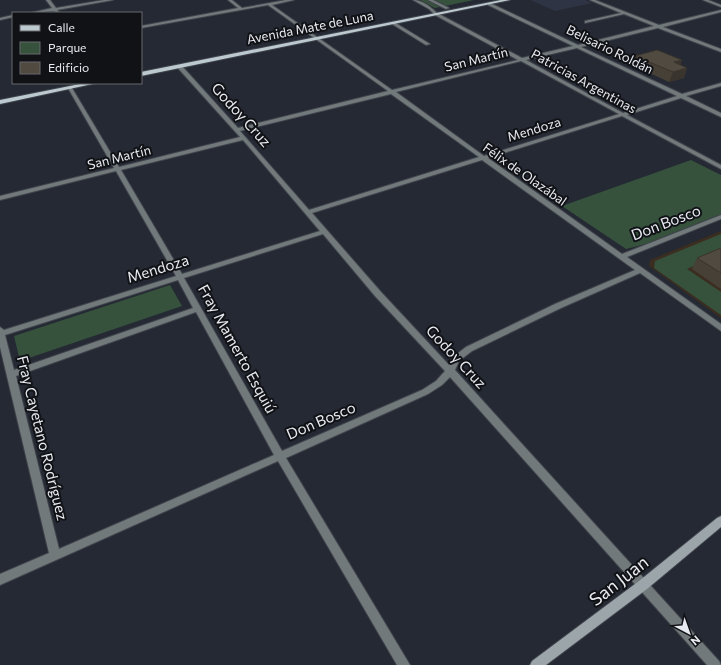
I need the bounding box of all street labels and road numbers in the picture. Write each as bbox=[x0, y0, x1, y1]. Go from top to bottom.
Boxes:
street label: Avenida Mate de Luna bbox=[245, 7, 375, 47]
street label: Belisario Roldán bbox=[564, 21, 656, 77]
street label: San Martín bbox=[443, 43, 509, 75]
street label: Patricias Argentinas bbox=[529, 45, 640, 117]
street label: Godoy Cruz bbox=[208, 79, 275, 150]
street label: Mendoza bbox=[505, 113, 563, 145]
street label: Félix de Olazábal bbox=[480, 139, 570, 209]
street label: San Martín bbox=[86, 141, 152, 173]
street label: Don Bosco bbox=[628, 201, 703, 244]
street label: Mendoza bbox=[125, 250, 191, 286]
street label: Fray Mamerto Esquiú bbox=[195, 281, 281, 416]
street label: Godoy Cruz bbox=[423, 321, 491, 392]
street label: Fray Cayetano Rodríguez bbox=[14, 354, 72, 522]
street label: Don Bosco bbox=[283, 397, 358, 443]
street label: San Juan bbox=[585, 550, 652, 610]

